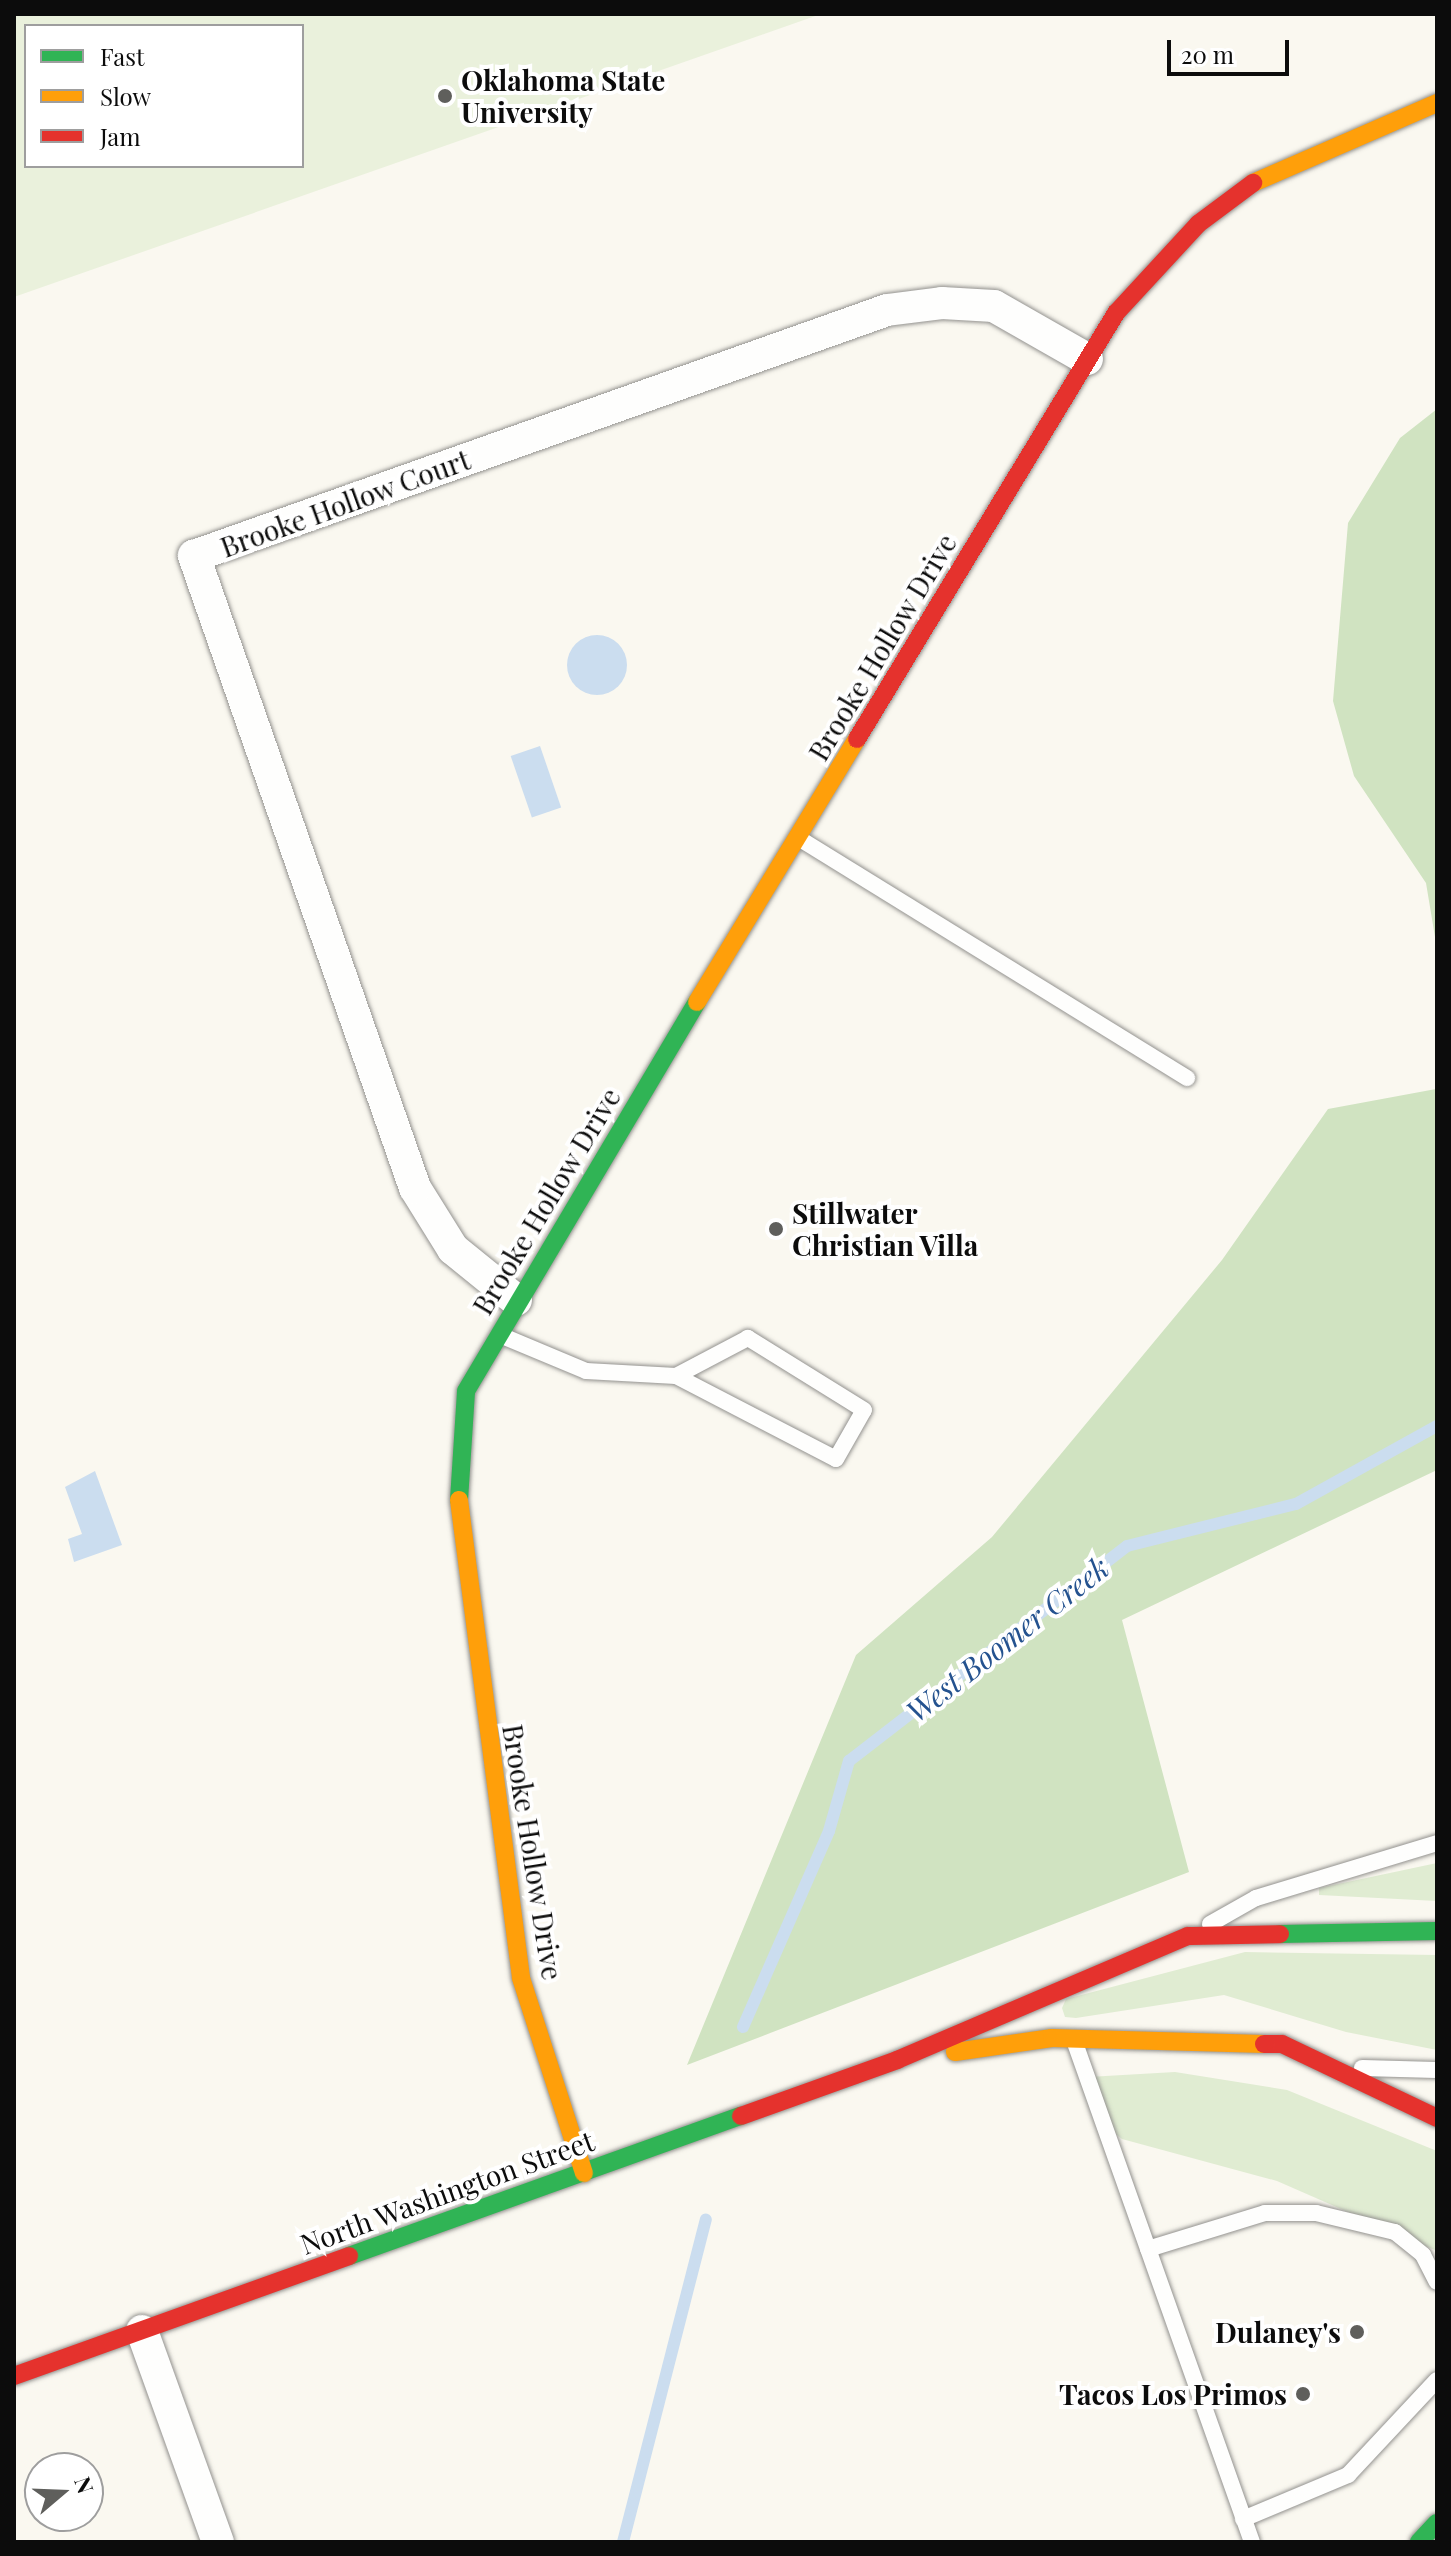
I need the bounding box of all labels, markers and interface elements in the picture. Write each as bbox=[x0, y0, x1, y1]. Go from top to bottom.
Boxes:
legend bbox=[24, 24, 304, 168]
scale bar bbox=[1171, 24, 1293, 74]
text: 20 m bbox=[1181, 38, 1234, 70]
text: Fast bbox=[100, 40, 145, 72]
place label: Oklahoma State University bbox=[461, 63, 666, 129]
text: Slow bbox=[100, 80, 151, 112]
marker: Oklahoma State University bbox=[436, 87, 454, 105]
text: Jam bbox=[100, 120, 141, 152]
street label: Brooke Hollow Court bbox=[215, 442, 475, 564]
street label: Brooke Hollow Drive bbox=[801, 527, 963, 767]
street label: Brooke Hollow Drive bbox=[465, 1081, 627, 1321]
place label: Stillwater Christian Villa bbox=[792, 1196, 979, 1262]
marker: Stillwater Christian Villa bbox=[767, 1220, 785, 1238]
water label: West Boomer Creek bbox=[899, 1549, 1115, 1729]
street label: Brooke Hollow Drive bbox=[496, 1721, 570, 1983]
street label: North Washington Street bbox=[295, 2123, 599, 2261]
place label: Dulaney's bbox=[1215, 2315, 1341, 2349]
marker: Dulaney's bbox=[1348, 2323, 1366, 2341]
place label: Tacos Los Primos bbox=[1059, 2377, 1287, 2411]
marker: Tacos Los Primos bbox=[1294, 2385, 1312, 2403]
north arrow bbox=[24, 2452, 104, 2532]
text: N bbox=[68, 2472, 102, 2497]

